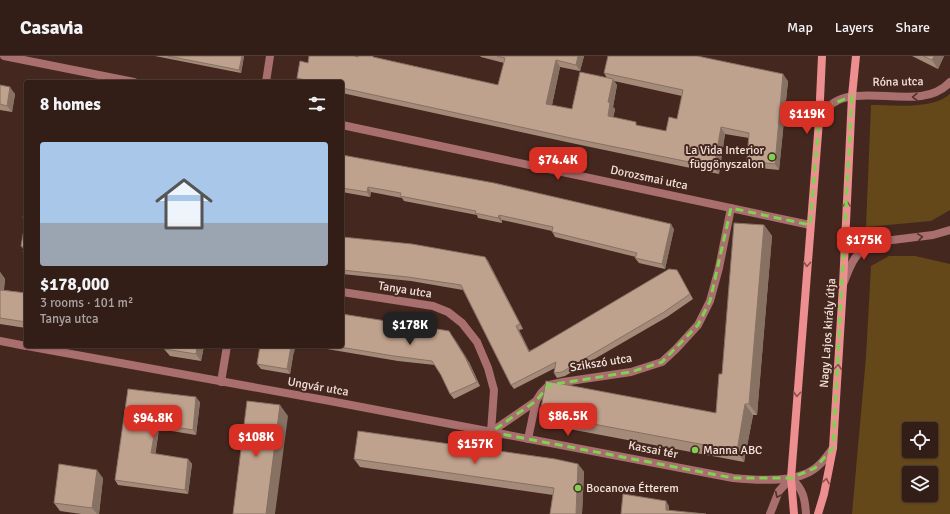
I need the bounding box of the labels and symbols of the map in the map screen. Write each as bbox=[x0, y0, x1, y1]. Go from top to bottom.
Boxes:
street label: Róna utca bbox=[872, 74, 924, 90]
one-way arrow bbox=[912, 92, 918, 101]
pin: $119K bbox=[779, 101, 835, 135]
place label: La Vida Interior függönyszalon bbox=[685, 143, 765, 172]
pin: $74.4K bbox=[525, 147, 591, 181]
marker: La Vida Interior függönyszalon bbox=[767, 152, 777, 162]
street label: Dorozsmai utca bbox=[609, 162, 689, 194]
one-way arrow bbox=[843, 201, 852, 207]
pin: $175K bbox=[836, 227, 892, 261]
one-way arrow bbox=[917, 233, 923, 241]
one-way arrow bbox=[803, 261, 812, 267]
street label: Tanya utca bbox=[377, 278, 433, 302]
street label: Nagy Lajos király útja bbox=[817, 278, 839, 388]
pin: $178K bbox=[382, 312, 438, 346]
street label: Szikszó utca bbox=[569, 351, 633, 375]
one-way arrow bbox=[833, 364, 842, 370]
street label: Ungvár utca bbox=[286, 374, 350, 400]
one-way arrow bbox=[793, 391, 802, 397]
pin: $86.5K bbox=[535, 403, 601, 437]
pin: $94.8K bbox=[120, 405, 186, 439]
pin: $108K bbox=[228, 424, 284, 458]
pin: $157K bbox=[447, 431, 503, 465]
street label: Kassai tér bbox=[627, 438, 680, 462]
place label: Manna ABC bbox=[703, 443, 762, 458]
marker: Manna ABC bbox=[690, 445, 700, 455]
one-way arrow bbox=[821, 478, 830, 484]
place label: Bocanova Étterem bbox=[586, 481, 679, 496]
marker: Bocanova Étterem bbox=[573, 483, 583, 493]
one-way arrow bbox=[775, 490, 783, 498]

